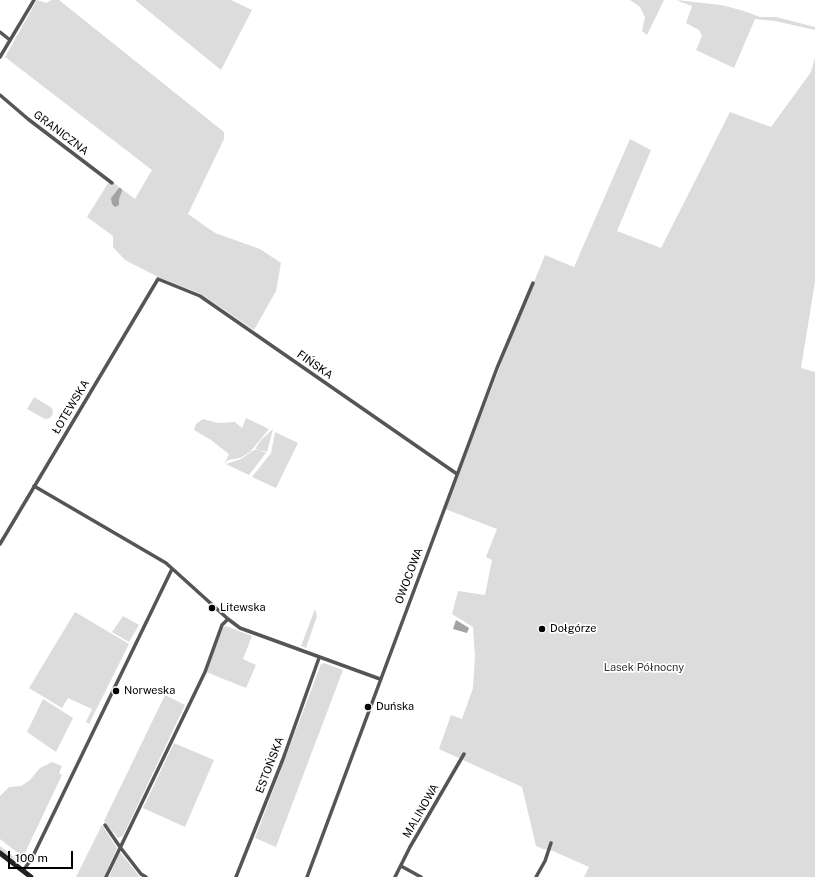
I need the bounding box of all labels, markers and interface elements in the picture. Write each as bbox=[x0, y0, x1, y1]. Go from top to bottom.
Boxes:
street label: GRANICZNA bbox=[31, 108, 91, 158]
street label: FIŃSKA bbox=[295, 348, 335, 382]
street label: ŁOTEWSKA bbox=[50, 378, 92, 436]
street label: OWOCOWA bbox=[392, 546, 426, 606]
place label: Litewska bbox=[220, 601, 266, 615]
marker: Litewska bbox=[207, 603, 217, 613]
place label: Dołgórze bbox=[550, 622, 597, 636]
marker: Dołgórze bbox=[537, 624, 547, 634]
park label: Lasek Północny bbox=[604, 661, 684, 675]
place label: Norweska bbox=[124, 684, 175, 698]
marker: Norweska bbox=[111, 686, 121, 696]
place label: Duńska bbox=[376, 700, 414, 714]
marker: Duńska bbox=[363, 702, 373, 712]
street label: ESTOŃSKA bbox=[253, 735, 287, 795]
street label: MALINOWA bbox=[400, 782, 442, 840]
scale bar bbox=[10, 843, 75, 869]
text: 100 m bbox=[15, 851, 48, 865]

